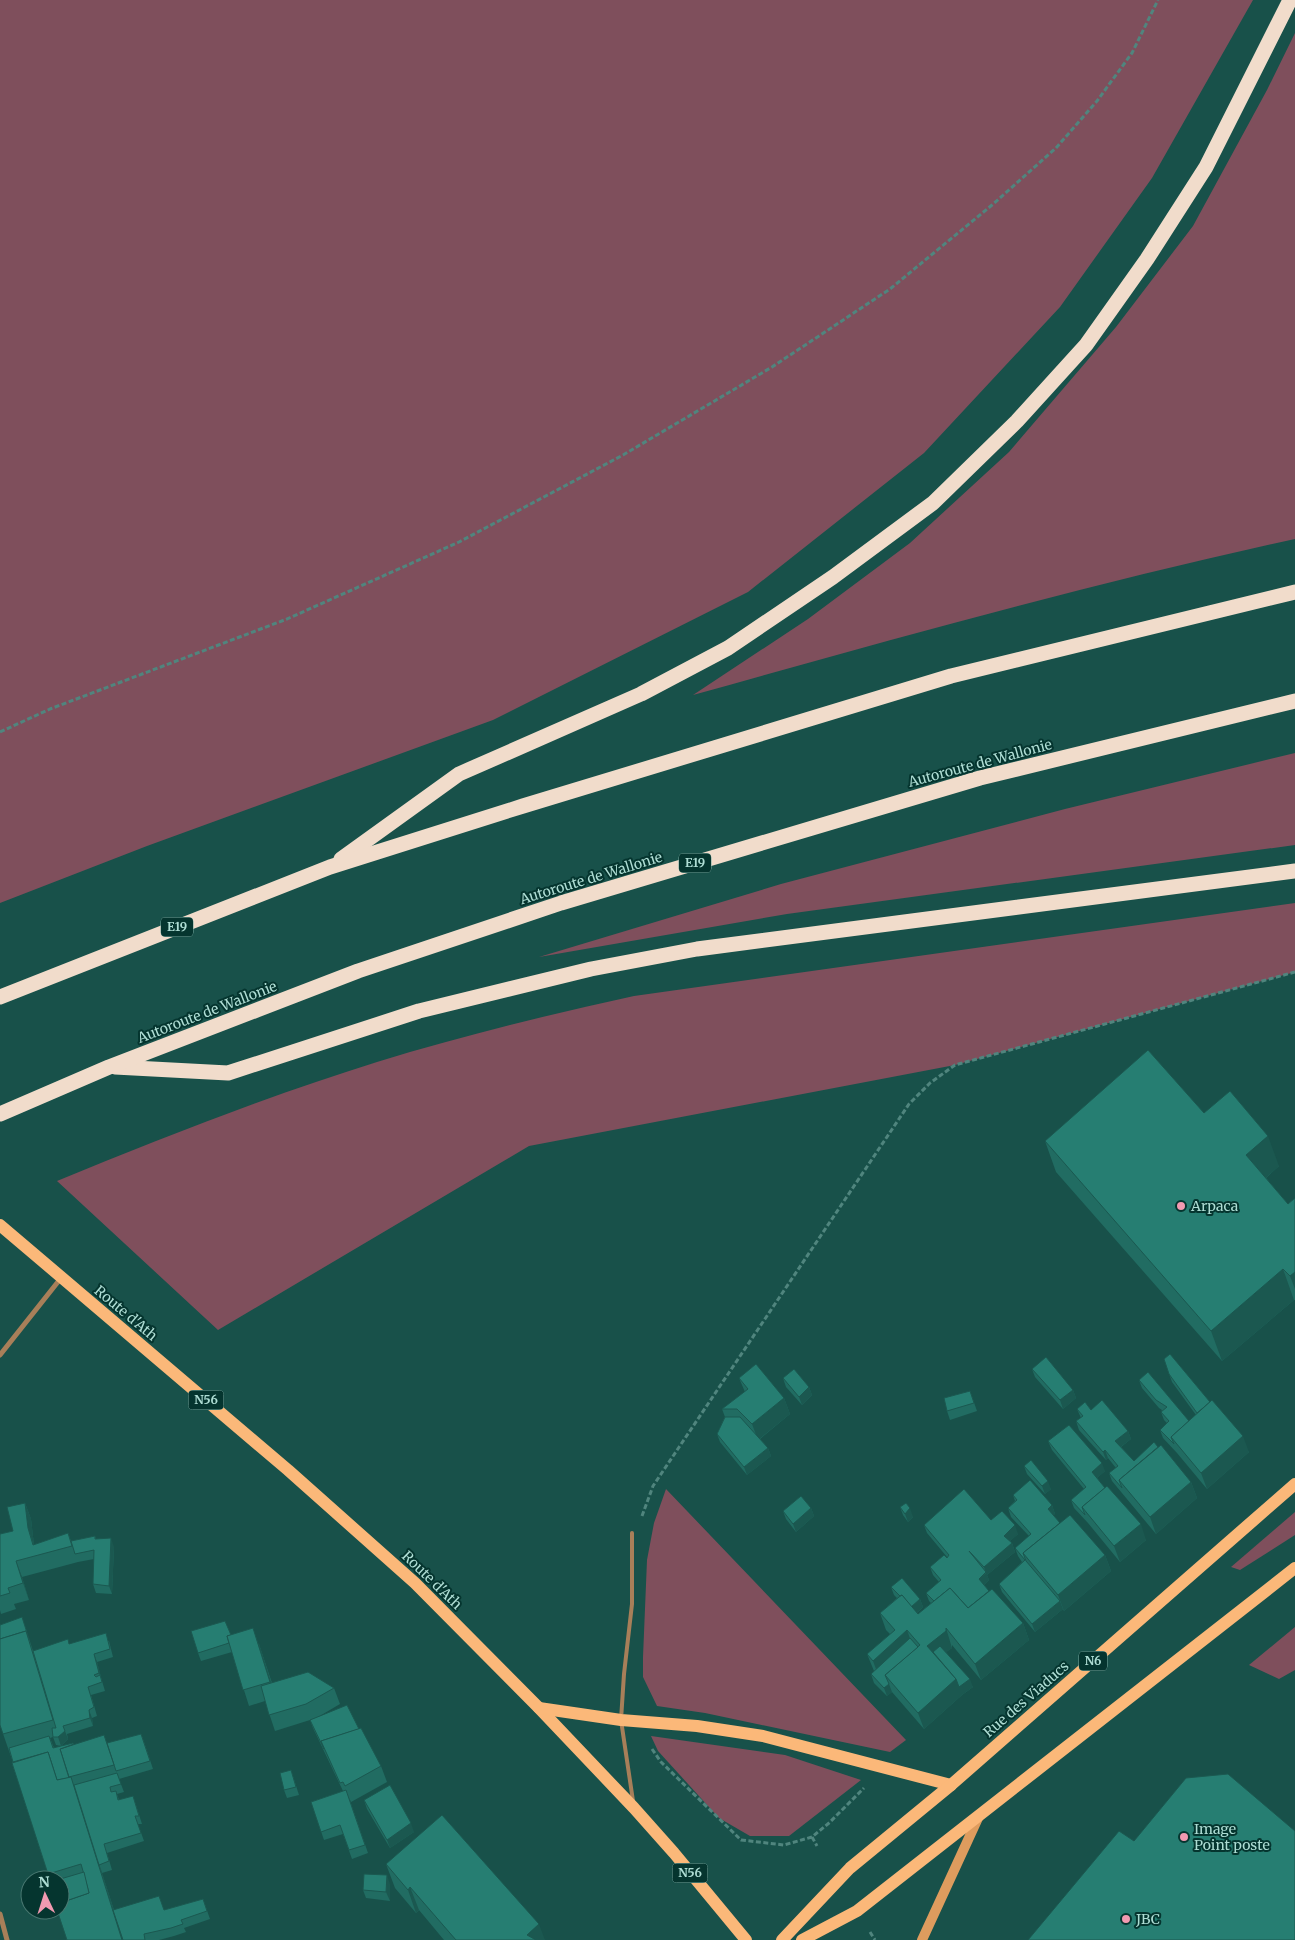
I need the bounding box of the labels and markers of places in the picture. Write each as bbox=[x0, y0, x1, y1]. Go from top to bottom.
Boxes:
place label: Arpaca bbox=[1190, 1197, 1239, 1215]
marker: Arpaca bbox=[1175, 1200, 1187, 1212]
place label: Image Point poste bbox=[1194, 1820, 1270, 1854]
marker: Image Point poste bbox=[1178, 1831, 1190, 1843]
place label: JBC bbox=[1135, 1910, 1160, 1928]
marker: JBC bbox=[1120, 1913, 1132, 1925]

